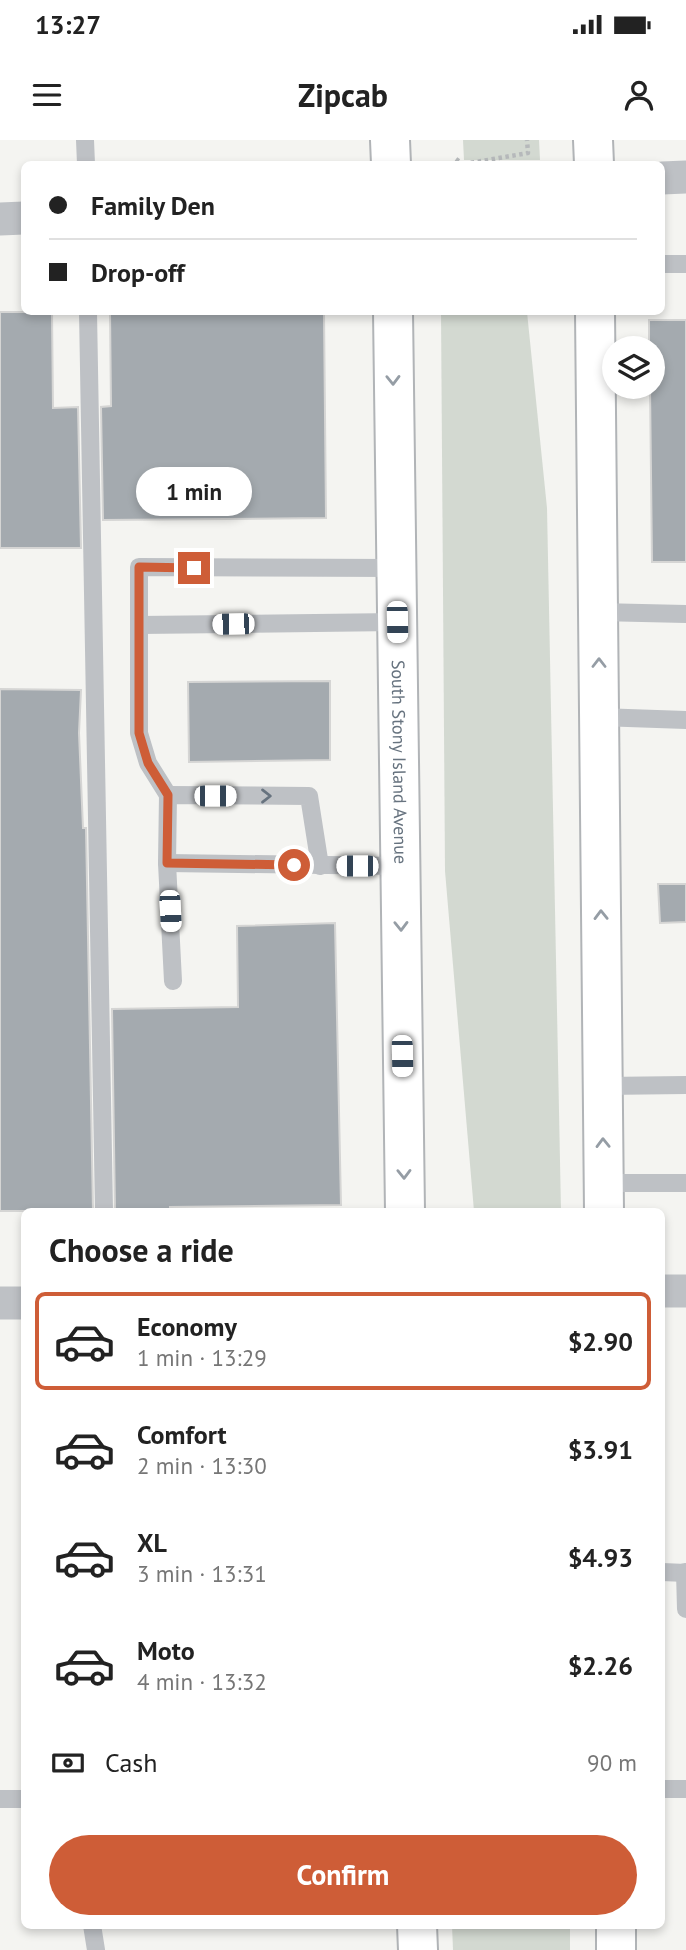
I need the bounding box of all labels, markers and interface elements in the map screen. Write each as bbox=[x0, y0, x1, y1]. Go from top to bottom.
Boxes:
text: 13:27 bbox=[35, 8, 101, 41]
text: Zipcab bbox=[298, 74, 388, 116]
icon: menu bbox=[28, 76, 66, 114]
icon: person bbox=[620, 76, 658, 114]
text: Family Den bbox=[91, 189, 215, 222]
text: Drop-off bbox=[91, 256, 185, 289]
map controls bbox=[602, 336, 665, 399]
button: layers bbox=[602, 336, 665, 399]
one-way arrow bbox=[386, 374, 401, 385]
callout: 1 min bbox=[136, 466, 252, 516]
text: 1 min bbox=[166, 477, 222, 506]
route end bbox=[178, 552, 210, 584]
car bbox=[387, 601, 408, 643]
car bbox=[212, 613, 255, 635]
one-way arrow bbox=[591, 658, 606, 669]
street label: South Stony Island Avenue bbox=[387, 660, 412, 864]
car bbox=[195, 786, 237, 807]
one-way arrow bbox=[262, 788, 272, 804]
route start bbox=[278, 849, 310, 881]
car bbox=[337, 856, 379, 877]
car bbox=[159, 889, 182, 933]
one-way arrow bbox=[593, 910, 609, 920]
one-way arrow bbox=[393, 921, 409, 931]
car bbox=[392, 1035, 413, 1077]
one-way arrow bbox=[595, 1137, 611, 1148]
one-way arrow bbox=[396, 1169, 412, 1180]
text: Choose a ride bbox=[49, 1229, 234, 1271]
icon: car bbox=[53, 1310, 116, 1373]
text: Economy bbox=[137, 1310, 237, 1343]
text: $2.90 bbox=[568, 1325, 633, 1358]
text: 1 min · 13:29 bbox=[137, 1343, 267, 1372]
icon: car bbox=[53, 1418, 116, 1481]
text: Comfort bbox=[137, 1418, 227, 1451]
text: $3.91 bbox=[568, 1433, 633, 1466]
text: 2 min · 13:30 bbox=[137, 1451, 267, 1480]
icon: car bbox=[53, 1526, 116, 1589]
text: XL bbox=[137, 1526, 167, 1559]
text: $4.93 bbox=[568, 1541, 633, 1574]
text: 3 min · 13:31 bbox=[137, 1559, 267, 1588]
icon: car bbox=[53, 1634, 116, 1697]
text: Moto bbox=[137, 1634, 195, 1667]
text: $2.26 bbox=[568, 1649, 633, 1682]
text: 4 min · 13:32 bbox=[137, 1667, 267, 1696]
icon: cash bbox=[49, 1744, 87, 1782]
text: Cash bbox=[105, 1746, 157, 1779]
text: 90 m bbox=[587, 1748, 637, 1777]
button: Confirm bbox=[49, 1835, 637, 1915]

